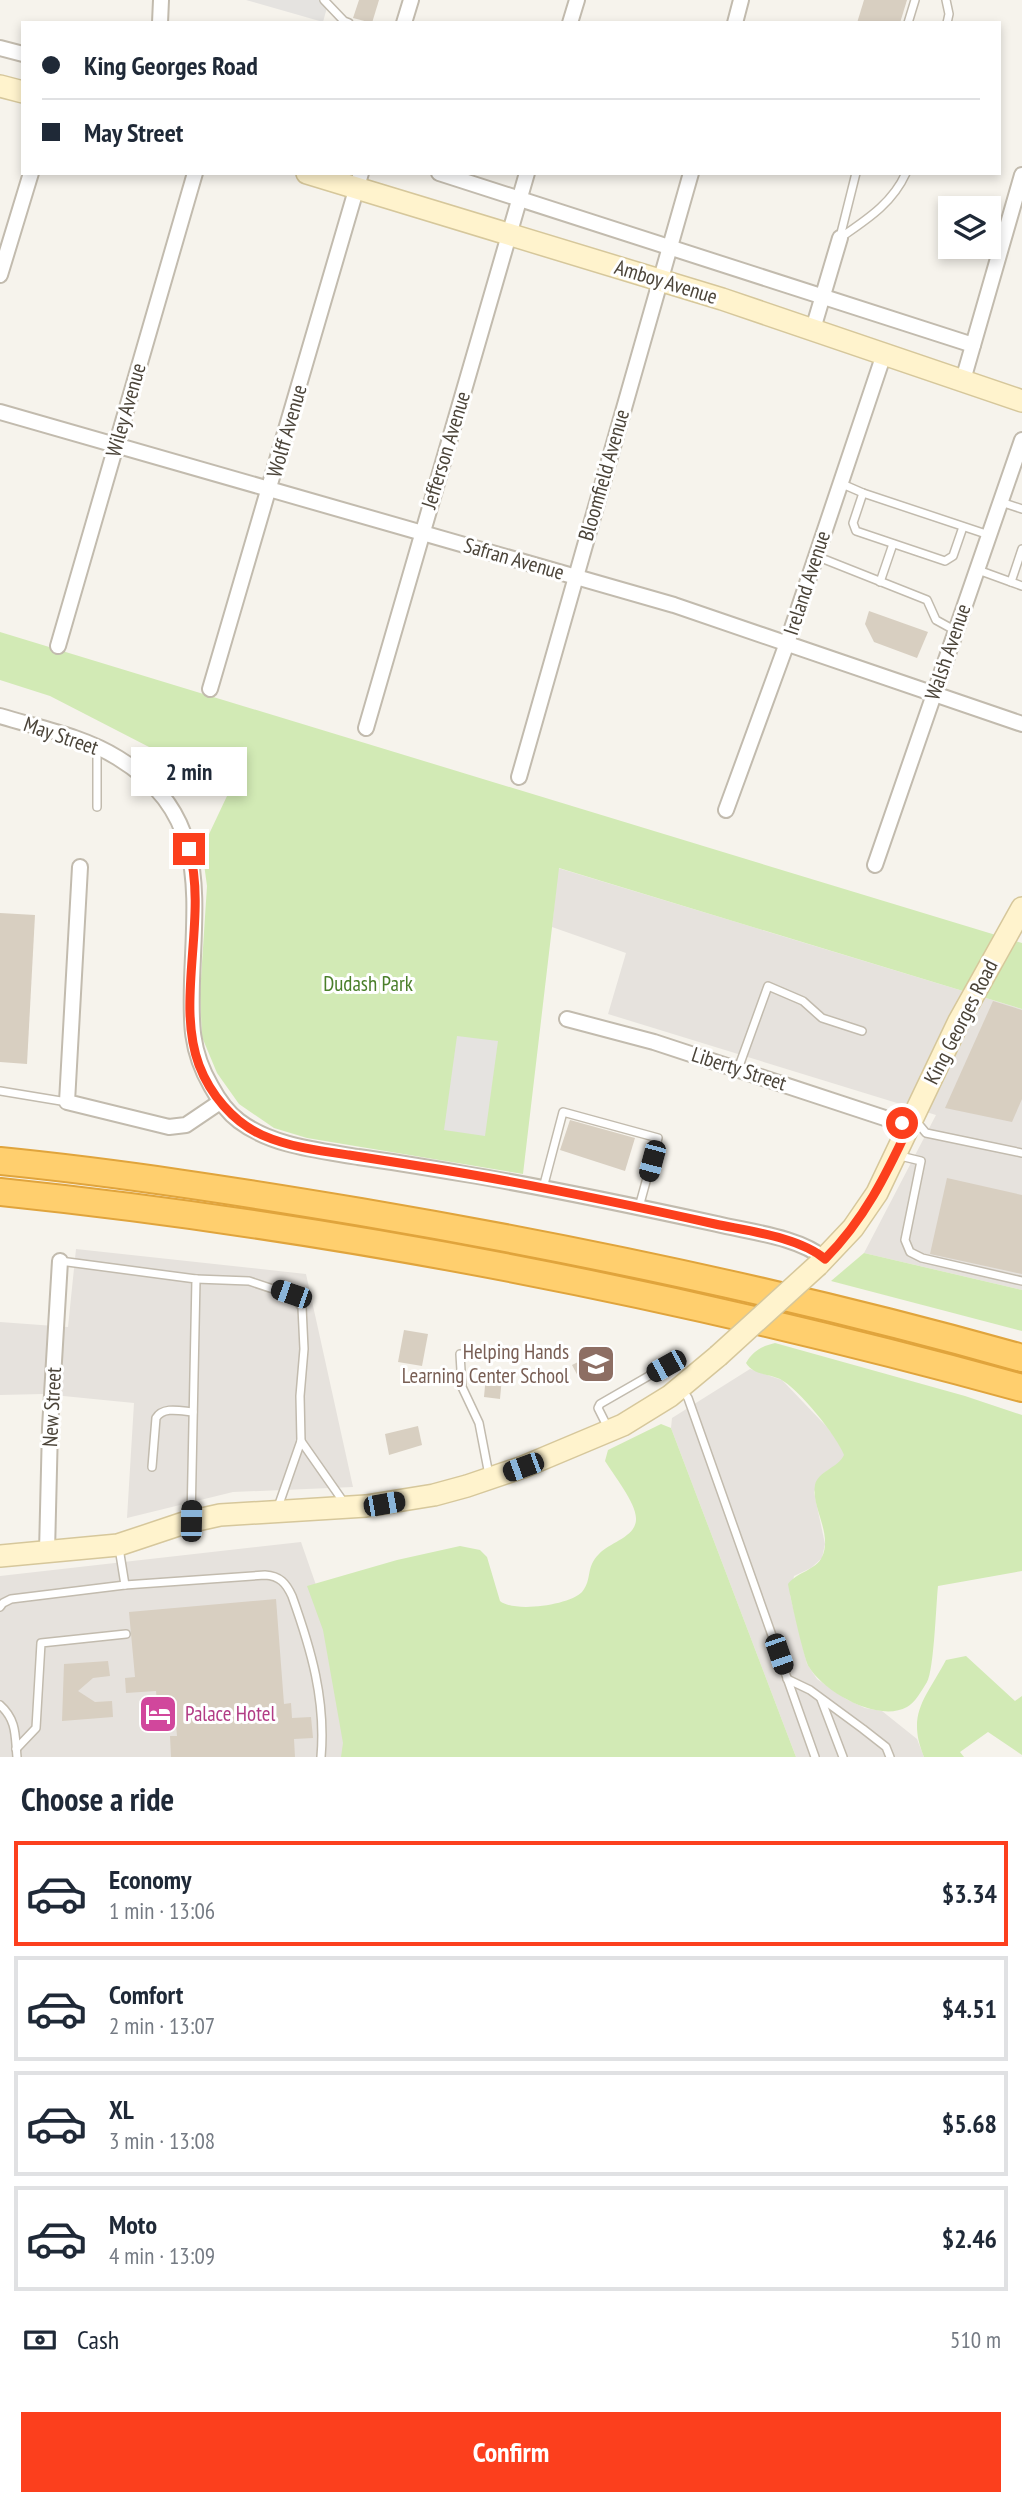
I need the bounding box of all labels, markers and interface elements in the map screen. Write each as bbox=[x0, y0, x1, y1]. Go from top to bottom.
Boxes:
text: King Georges Road bbox=[84, 49, 258, 82]
text: May Street bbox=[84, 116, 183, 149]
map controls bbox=[938, 196, 1001, 259]
button: layers bbox=[938, 196, 1001, 259]
street label: Amboy Avenue bbox=[612, 253, 721, 310]
street label: Wiley Avenue bbox=[99, 360, 152, 460]
street label: Wolff Avenue bbox=[260, 381, 313, 480]
street label: Jefferson Avenue bbox=[415, 388, 476, 513]
street label: Bloomfield Avenue bbox=[572, 406, 635, 544]
street label: Ireland Avenue bbox=[777, 527, 836, 638]
street label: Safran Avenue bbox=[461, 531, 567, 586]
street label: Walsh Avenue bbox=[918, 600, 977, 704]
street label: May Street bbox=[20, 710, 102, 761]
callout: 2 min bbox=[131, 748, 247, 796]
text: 2 min bbox=[166, 757, 212, 786]
route end bbox=[173, 833, 205, 865]
street label: King Georges Road bbox=[918, 955, 1004, 1089]
park label: Dudash Park bbox=[323, 970, 413, 997]
street label: Liberty Street bbox=[688, 1041, 790, 1097]
route start bbox=[886, 1107, 918, 1139]
car bbox=[637, 1138, 668, 1184]
car bbox=[268, 1277, 315, 1311]
place label: Helping Hands Learning Center School bbox=[402, 1338, 569, 1389]
school or university icon: Helping Hands Learning Center School bbox=[575, 1343, 617, 1385]
car bbox=[643, 1347, 690, 1385]
street label: New Street bbox=[36, 1366, 67, 1447]
car bbox=[500, 1450, 547, 1484]
car bbox=[362, 1490, 407, 1518]
car bbox=[181, 1500, 202, 1542]
car bbox=[763, 1631, 796, 1677]
hotel icon: Palace Hotel bbox=[137, 1693, 179, 1735]
place label: Palace Hotel bbox=[185, 1700, 275, 1727]
text: Choose a ride bbox=[21, 1778, 174, 1820]
icon: car bbox=[25, 1862, 88, 1925]
text: Economy bbox=[109, 1863, 191, 1896]
text: $3.34 bbox=[942, 1877, 997, 1910]
text: 1 min · 13:06 bbox=[109, 1896, 215, 1925]
icon: car bbox=[25, 1977, 88, 2040]
text: Comfort bbox=[109, 1978, 183, 2011]
text: $4.51 bbox=[942, 1992, 997, 2025]
text: 2 min · 13:07 bbox=[109, 2011, 215, 2040]
icon: car bbox=[25, 2092, 88, 2155]
text: XL bbox=[109, 2093, 134, 2126]
text: $5.68 bbox=[942, 2107, 997, 2140]
text: 3 min · 13:08 bbox=[109, 2126, 215, 2155]
icon: car bbox=[25, 2207, 88, 2270]
text: Moto bbox=[109, 2208, 157, 2241]
text: $2.46 bbox=[942, 2222, 997, 2255]
text: 4 min · 13:09 bbox=[109, 2241, 215, 2270]
icon: cash bbox=[21, 2321, 59, 2359]
text: Cash bbox=[77, 2323, 119, 2356]
text: 510 m bbox=[950, 2325, 1001, 2354]
button: Confirm bbox=[21, 2412, 1001, 2492]

